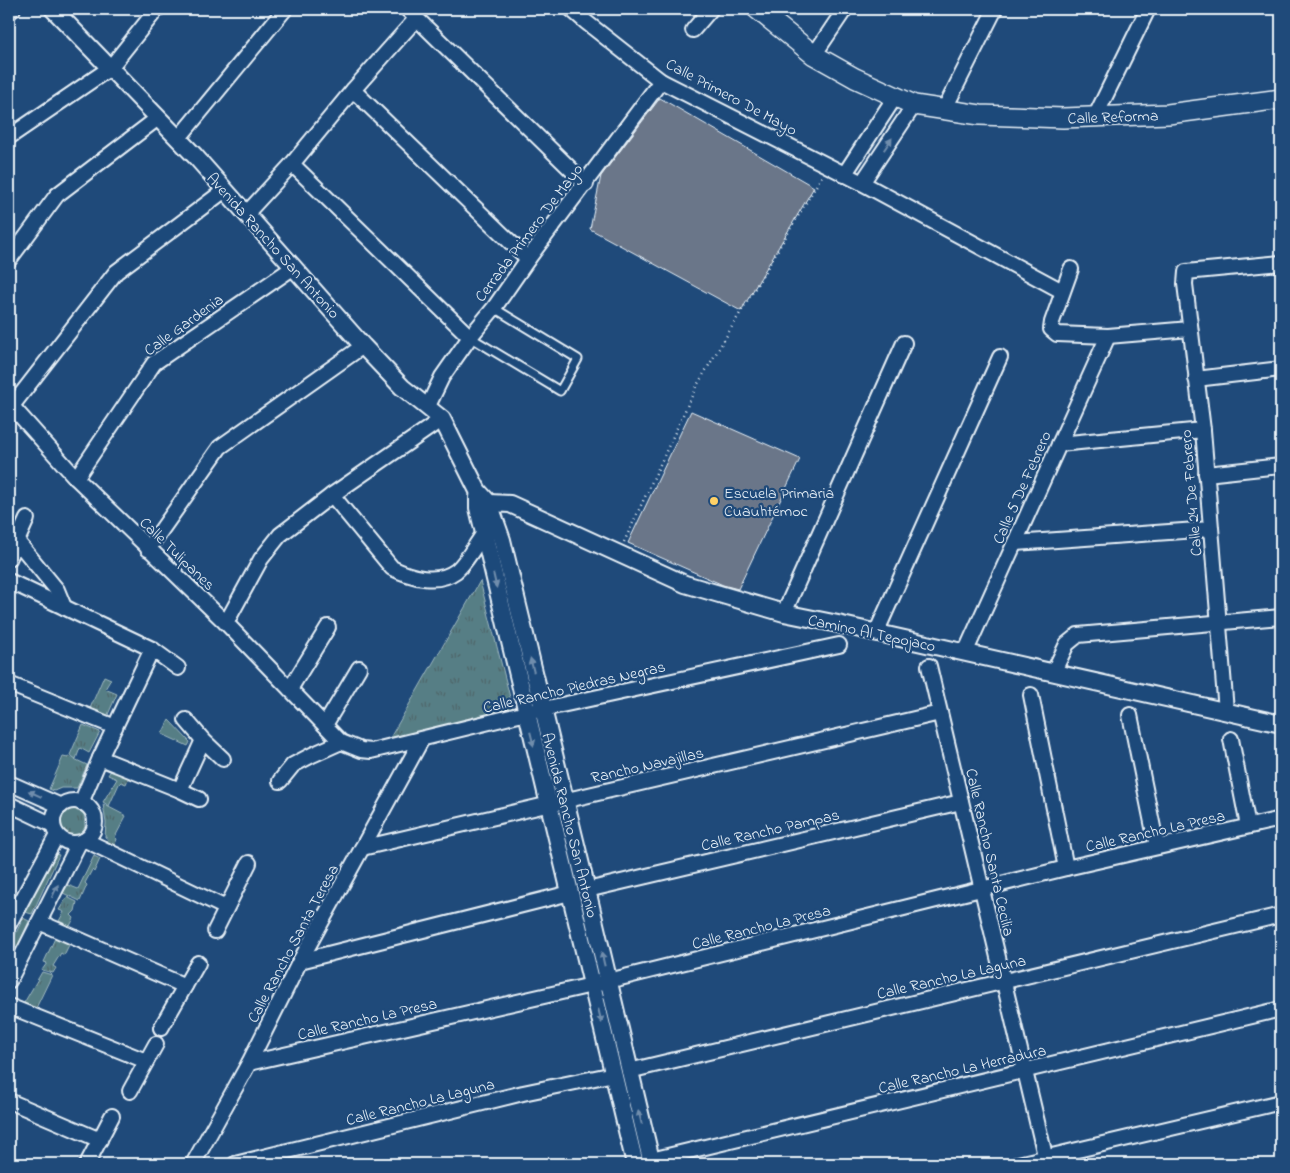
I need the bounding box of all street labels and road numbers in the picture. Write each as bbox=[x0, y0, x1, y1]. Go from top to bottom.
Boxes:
street label: Calle Primero De Mayo bbox=[661, 53, 801, 143]
street label: Calle Reforma bbox=[1067, 104, 1159, 132]
street label: Cerrada Primero De Mayo bbox=[469, 159, 590, 308]
street label: Avenida Rancho San Antonio bbox=[200, 168, 345, 325]
street label: Calle Gardenia bbox=[139, 289, 229, 363]
street label: Calle 5 De Febrero bbox=[987, 427, 1058, 548]
street label: Calle 24 De Febrero bbox=[1175, 429, 1209, 557]
street label: Calle Tulipanes bbox=[133, 512, 220, 597]
street label: Camino Al Tepojaco bbox=[806, 609, 938, 659]
street label: Calle Rancho Piedras Negras bbox=[481, 655, 668, 721]
street label: Avenida Rancho San Antonio bbox=[534, 730, 604, 920]
street label: Rancho Navajillas bbox=[589, 741, 706, 791]
street label: Calle Rancho Santa Cecilia bbox=[958, 766, 1020, 939]
street label: Calle Rancho Pampas bbox=[699, 803, 842, 859]
street label: Calle Rancho La Presa bbox=[1083, 804, 1227, 860]
street label: Calle Rancho Santa Teresa bbox=[242, 860, 346, 1027]
street label: Calle Rancho La Presa bbox=[690, 899, 833, 957]
street label: Calle Rancho La Laguna bbox=[875, 949, 1028, 1007]
street label: Calle Rancho La Presa bbox=[295, 992, 439, 1048]
street label: Calle Rancho La Herradura bbox=[876, 1039, 1049, 1101]
street label: Calle Rancho La Laguna bbox=[344, 1073, 497, 1133]

